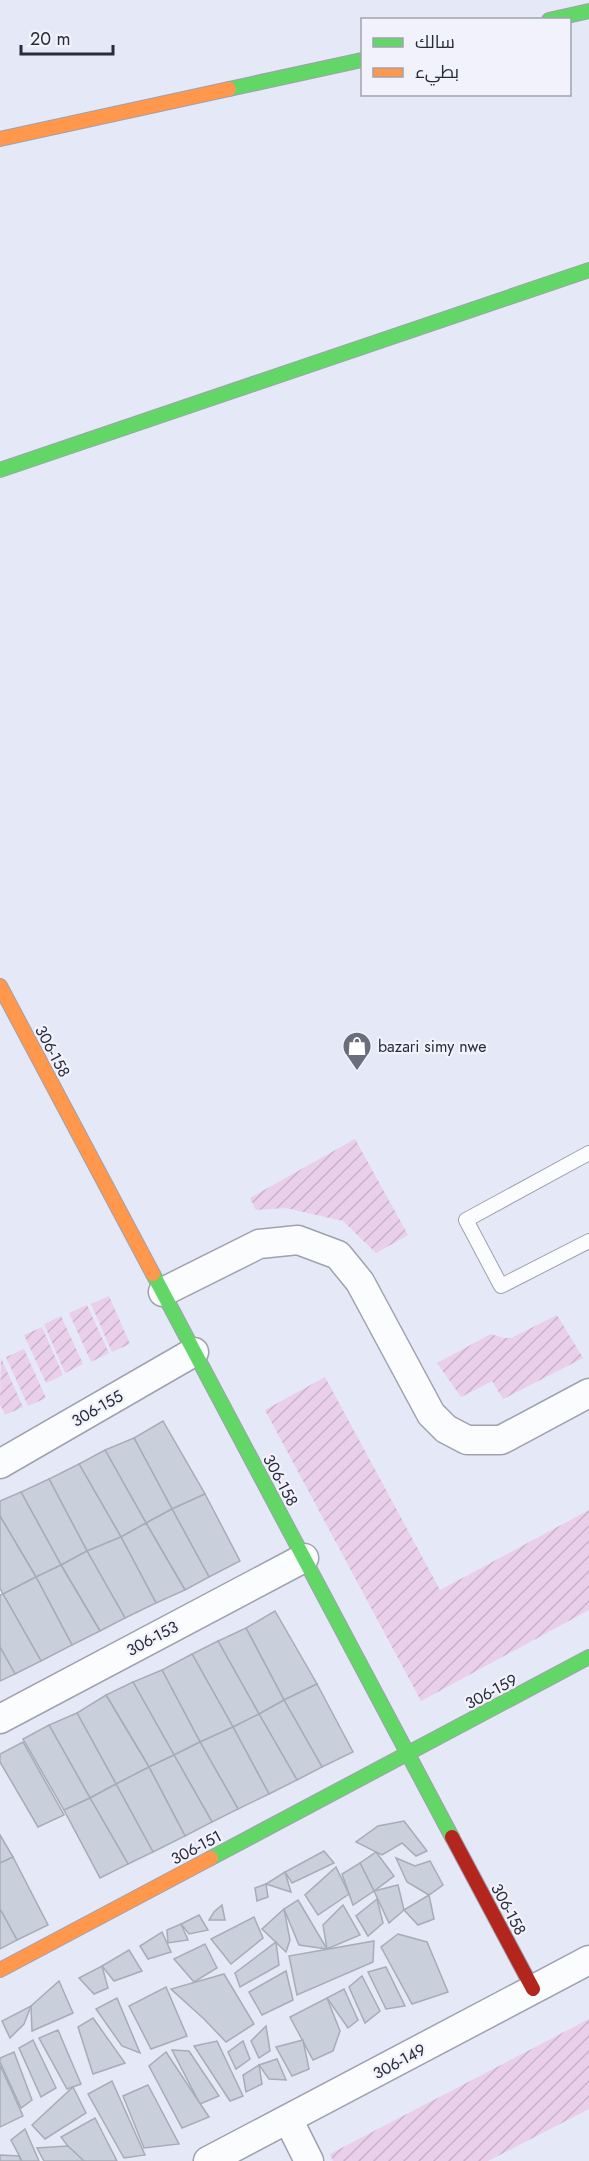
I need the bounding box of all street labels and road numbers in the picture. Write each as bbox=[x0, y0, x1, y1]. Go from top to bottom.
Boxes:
street label: 306-158 bbox=[29, 1021, 76, 1081]
street label: 306-155 bbox=[67, 1384, 127, 1432]
street label: 306-158 bbox=[257, 1450, 304, 1510]
street label: 306-153 bbox=[122, 1615, 183, 1662]
street label: 306-159 bbox=[461, 1668, 522, 1715]
street label: 306-151 bbox=[167, 1825, 226, 1870]
street label: 306-158 bbox=[485, 1879, 532, 1939]
street label: 306-149 bbox=[369, 2038, 430, 2085]

